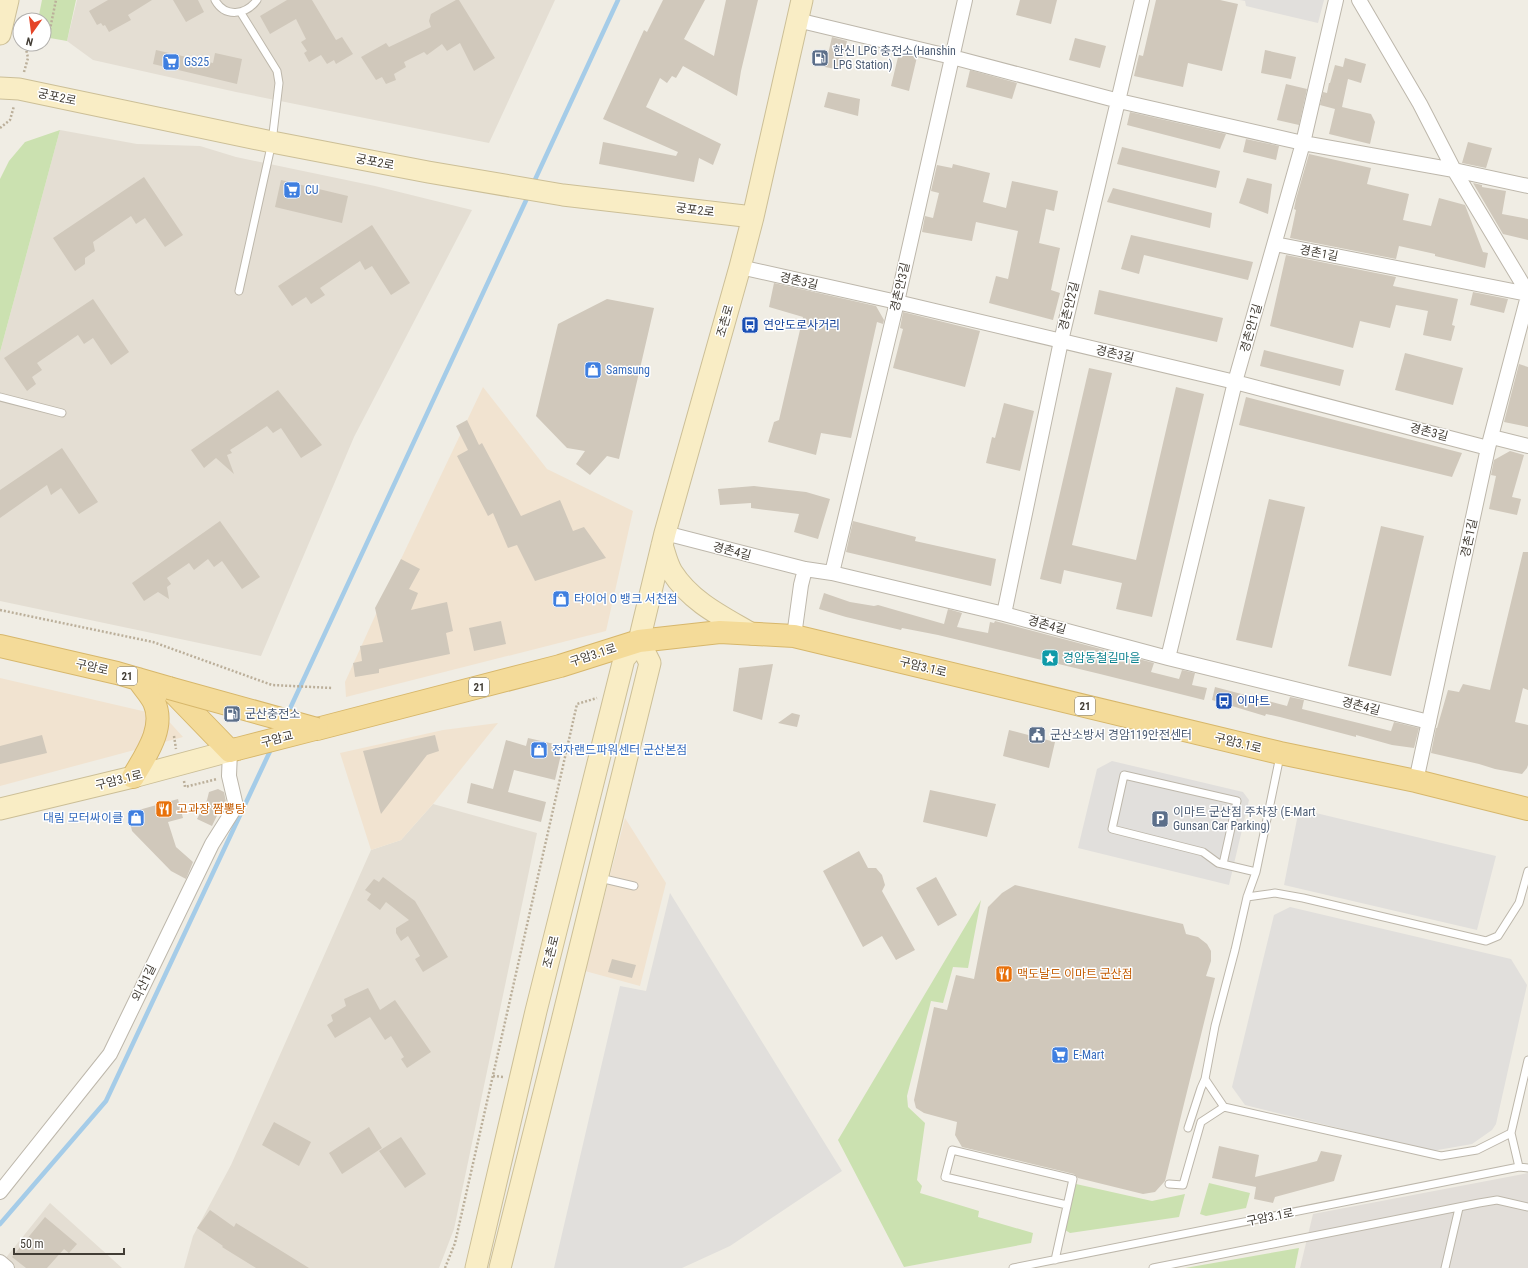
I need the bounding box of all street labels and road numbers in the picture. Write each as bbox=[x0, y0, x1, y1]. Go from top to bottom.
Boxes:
street label: 궁포2로 bbox=[36, 86, 78, 108]
street label: 궁포2로 bbox=[354, 151, 396, 173]
street label: 궁포2로 bbox=[675, 201, 715, 219]
street label: 경촌1길 bbox=[1298, 242, 1340, 264]
street label: 경촌안3길 bbox=[888, 261, 912, 313]
street label: 경촌3길 bbox=[778, 270, 820, 292]
street label: 경촌안2길 bbox=[1056, 280, 1082, 332]
street label: 경촌안1길 bbox=[1237, 302, 1265, 354]
street label: 조촌로 bbox=[714, 303, 736, 339]
street label: 경촌3길 bbox=[1094, 343, 1136, 365]
street label: 경촌3길 bbox=[1408, 420, 1450, 444]
street label: 경촌1길 bbox=[1458, 517, 1480, 559]
street label: 경촌4길 bbox=[711, 539, 753, 563]
street label: 경촌4길 bbox=[1026, 613, 1068, 637]
street label: 구암3.1로 bbox=[568, 641, 618, 669]
street label: 구암3.1로 bbox=[898, 654, 948, 680]
street label: 구암로 bbox=[74, 656, 110, 678]
road number: 21 bbox=[117, 667, 137, 685]
road number: 21 bbox=[469, 678, 489, 696]
street label: 경촌4길 bbox=[1340, 694, 1382, 718]
road number: 21 bbox=[1075, 697, 1095, 715]
street label: 구암교 bbox=[259, 728, 295, 750]
street label: 구암3.1로 bbox=[1213, 730, 1263, 756]
street label: 구암3.1로 bbox=[94, 767, 144, 793]
street label: 조촌로 bbox=[540, 934, 562, 970]
street label: 외산1길 bbox=[129, 962, 159, 1004]
street label: 구암3.1로 bbox=[1245, 1206, 1295, 1228]

